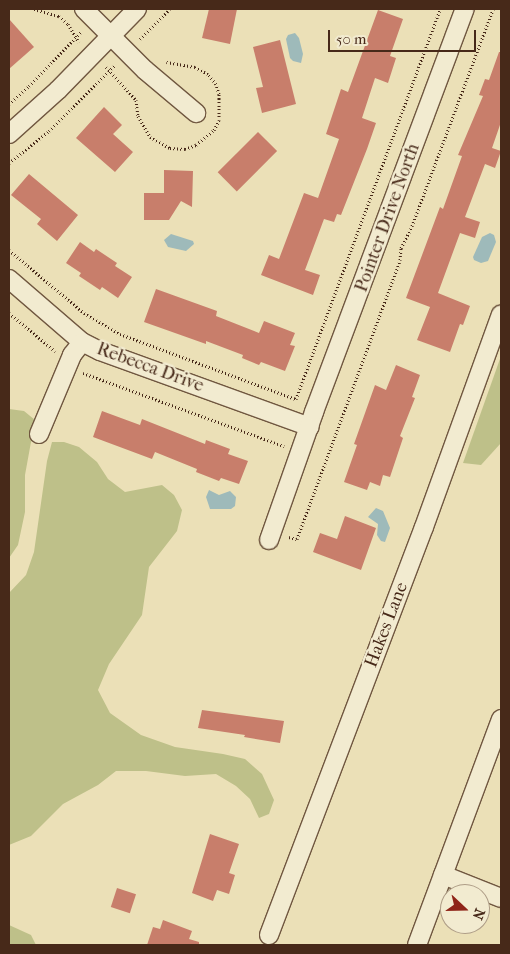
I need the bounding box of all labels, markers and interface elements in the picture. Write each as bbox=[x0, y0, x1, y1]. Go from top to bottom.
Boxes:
scale bar bbox=[330, 20, 478, 52]
text: 50 m bbox=[336, 30, 366, 48]
street label: Pointer Drive North bbox=[351, 141, 425, 295]
street label: Rebecca Drive bbox=[94, 339, 206, 397]
street label: Hakes Lane bbox=[361, 579, 413, 671]
north arrow bbox=[440, 884, 490, 934]
text: N bbox=[469, 906, 488, 922]

